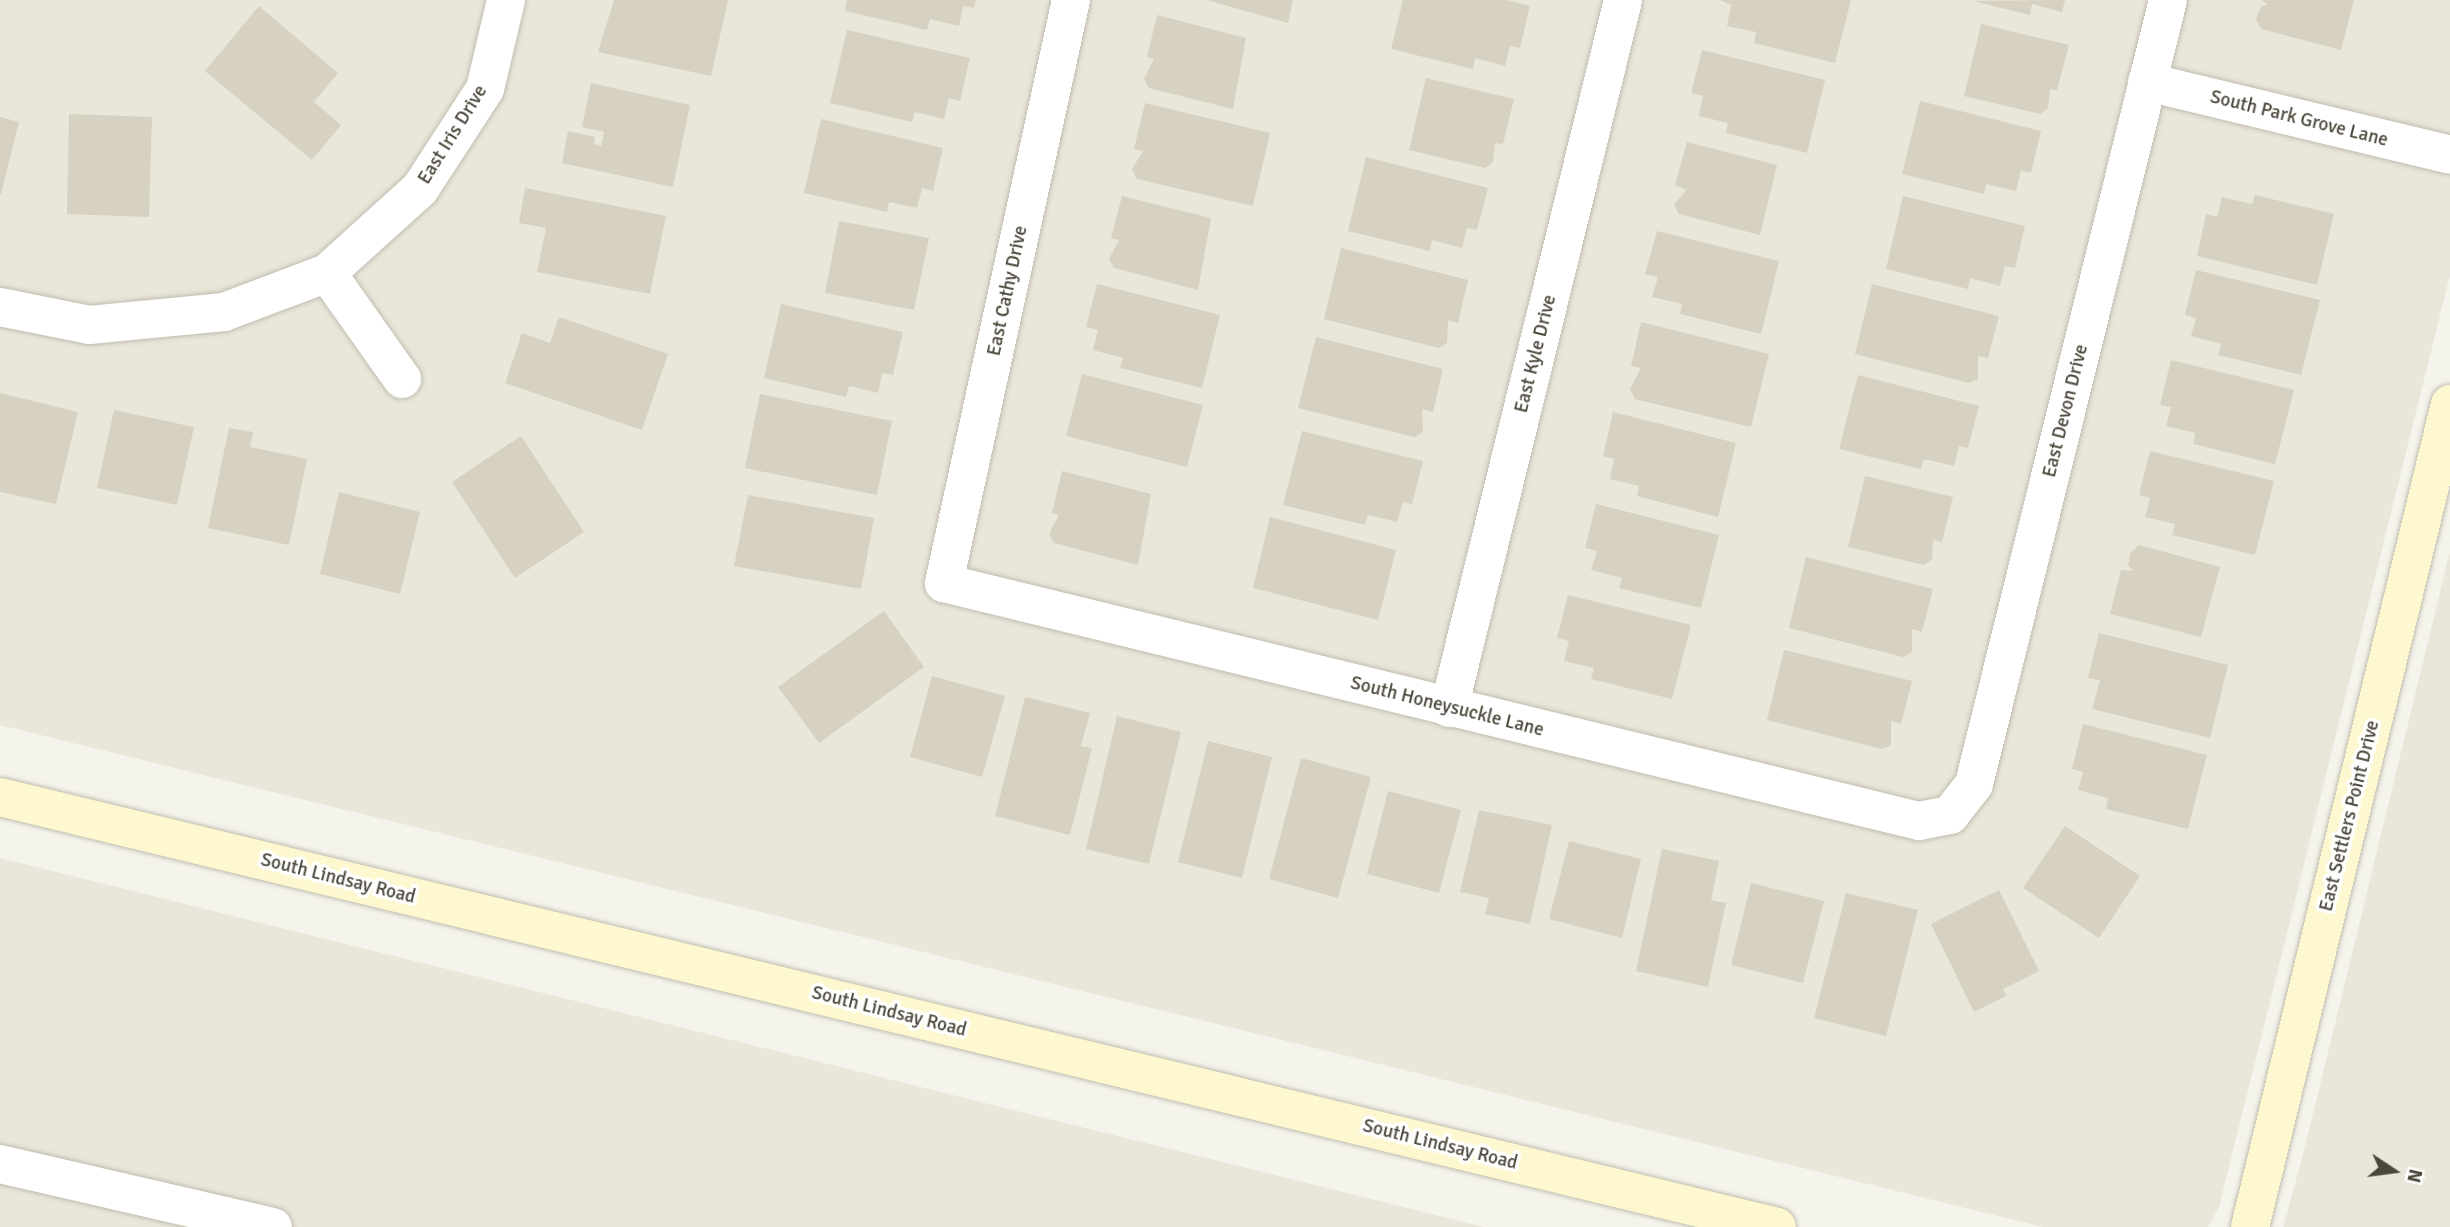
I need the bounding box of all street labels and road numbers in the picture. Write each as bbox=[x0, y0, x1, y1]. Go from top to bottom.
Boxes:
street label: East Iris Drive bbox=[414, 81, 492, 189]
street label: South Park Grove Lane bbox=[2208, 86, 2390, 152]
street label: East Cathy Drive bbox=[983, 224, 1033, 358]
street label: East Kyle Drive bbox=[1510, 293, 1562, 415]
street label: East Devon Drive bbox=[2038, 342, 2094, 480]
street label: South Honeysuckle Lane bbox=[1348, 672, 1546, 742]
street label: East Settlers Point Drive bbox=[2315, 718, 2385, 914]
street label: South Lindsay Road bbox=[258, 849, 418, 909]
street label: South Lindsay Road bbox=[809, 982, 969, 1042]
street label: South Lindsay Road bbox=[1360, 1115, 1520, 1175]

